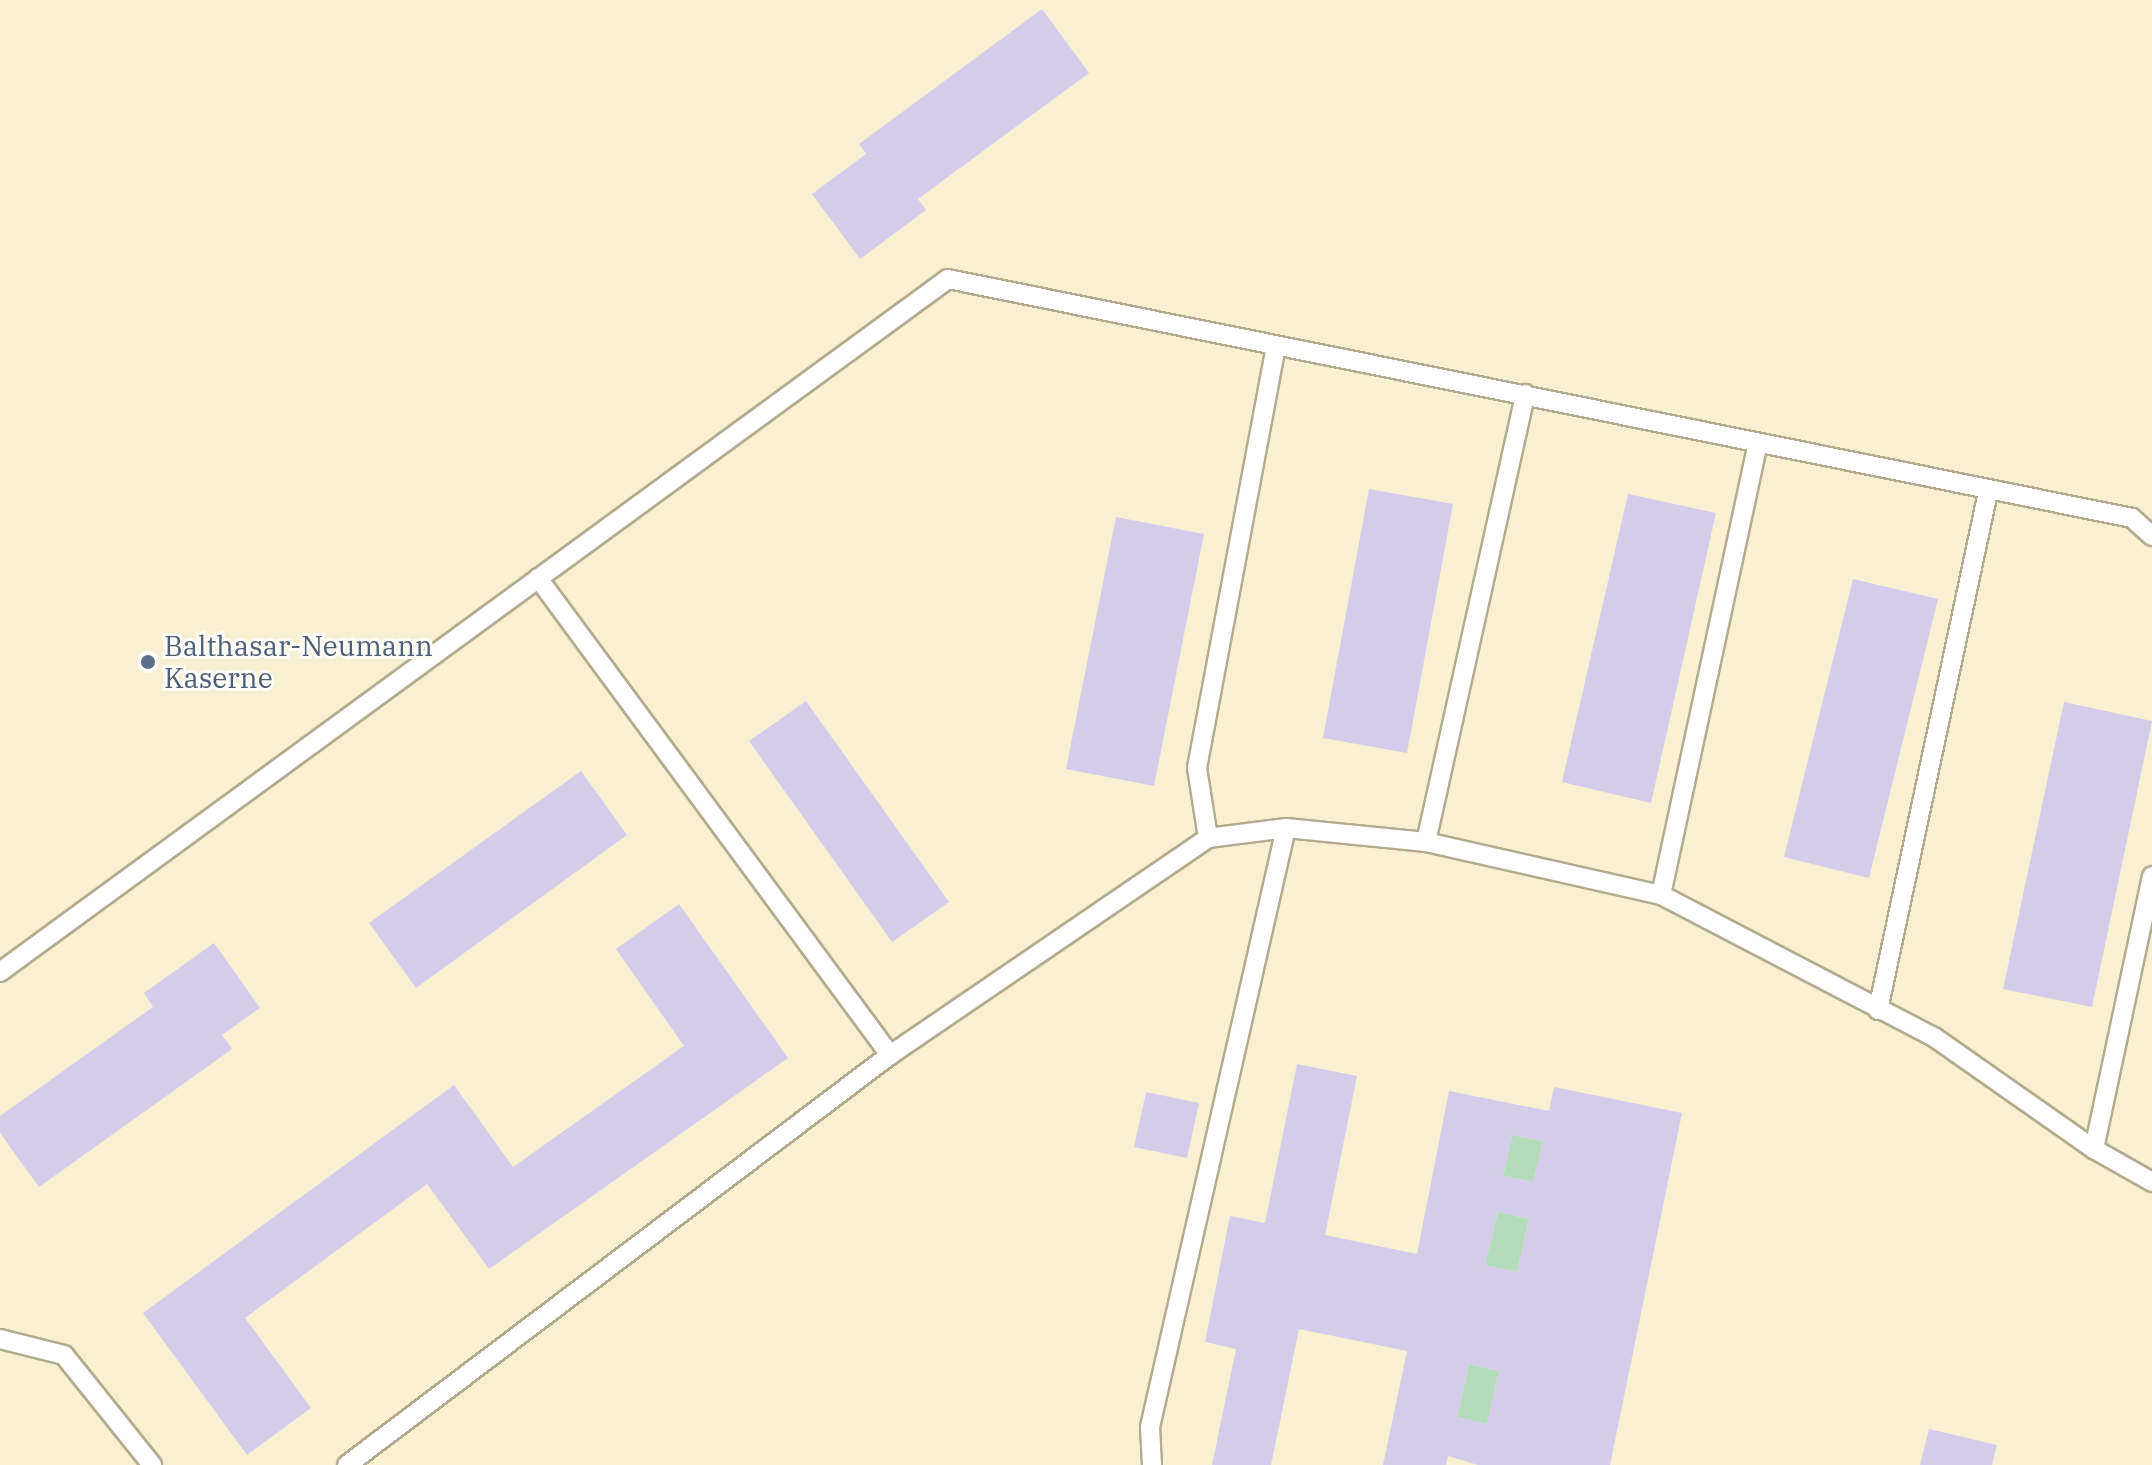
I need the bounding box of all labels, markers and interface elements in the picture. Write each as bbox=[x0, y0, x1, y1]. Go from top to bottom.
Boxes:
place label: Balthasar-Neumann Kaserne bbox=[164, 629, 433, 695]
marker: Balthasar-Neumann Kaserne bbox=[139, 653, 157, 671]

